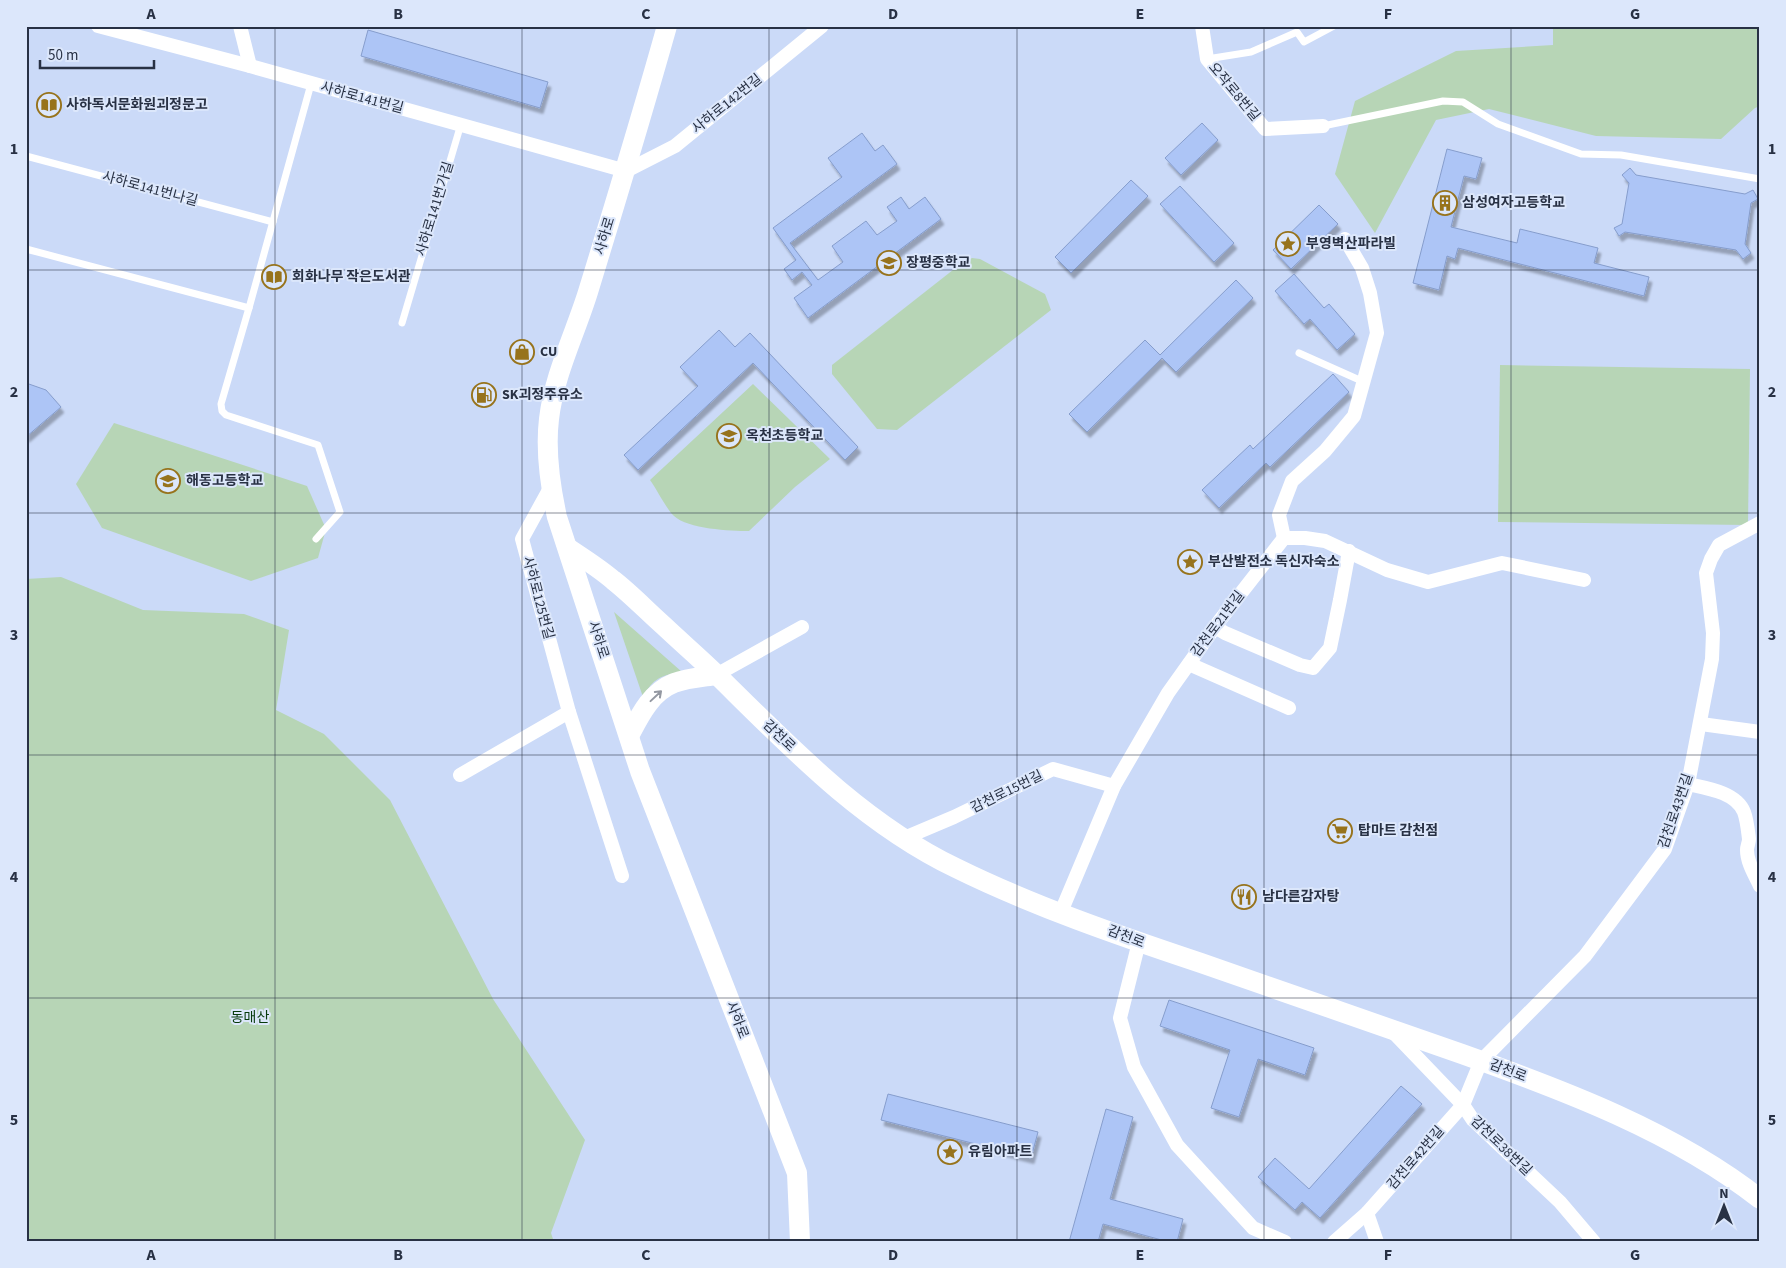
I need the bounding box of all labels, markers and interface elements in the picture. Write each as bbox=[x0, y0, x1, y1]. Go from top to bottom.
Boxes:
text: A bbox=[145, 3, 156, 25]
text: B bbox=[393, 3, 403, 25]
text: C bbox=[641, 3, 651, 25]
text: D bbox=[888, 3, 898, 25]
text: E bbox=[1136, 3, 1144, 25]
text: F bbox=[1384, 3, 1392, 25]
text: G bbox=[1630, 3, 1640, 25]
scale bar bbox=[40, 38, 154, 70]
text: 50 m bbox=[48, 45, 78, 66]
street label: 오작로8번길 bbox=[1203, 58, 1265, 126]
street label: 사하로142번길 bbox=[688, 69, 766, 139]
street label: 사하로141번길 bbox=[318, 77, 406, 119]
library icon: 사하독서문화원괴정문고 bbox=[36, 92, 62, 118]
place label: 사하독서문화원괴정문고 bbox=[66, 95, 208, 115]
text: 1 bbox=[10, 138, 18, 160]
text: 1 bbox=[1768, 138, 1776, 160]
street label: 사하로141번가길 bbox=[411, 159, 459, 259]
street label: 사하로141번나길 bbox=[100, 167, 200, 211]
building icon: 삼성여자고등학교 bbox=[1432, 190, 1458, 216]
place label: 삼성여자고등학교 bbox=[1462, 193, 1565, 213]
street label: 사하로 bbox=[590, 214, 620, 257]
place icon: 부영벽산파라빌 bbox=[1275, 231, 1301, 257]
place label: 부영벽산파라빌 bbox=[1306, 234, 1396, 254]
school or university icon: 장평중학교 bbox=[876, 250, 902, 276]
place label: 장평중학교 bbox=[906, 253, 971, 273]
library icon: 회화나무 작은도서관 bbox=[261, 264, 287, 290]
place label: 회화나무 작은도서관 bbox=[292, 267, 411, 287]
shop icon: CU bbox=[509, 339, 535, 365]
place label: CU bbox=[540, 342, 557, 362]
text: 2 bbox=[10, 381, 18, 403]
text: 2 bbox=[1768, 381, 1776, 403]
fuel station icon: SK괴정주유소 bbox=[471, 382, 497, 408]
place label: SK괴정주유소 bbox=[502, 385, 583, 405]
school or university icon: 옥천초등학교 bbox=[716, 423, 742, 449]
place label: 옥천초등학교 bbox=[746, 426, 823, 446]
school or university icon: 해동고등학교 bbox=[155, 468, 181, 494]
place label: 해동고등학교 bbox=[186, 471, 263, 491]
place icon: 부산발전소 독신자숙소 bbox=[1177, 549, 1203, 575]
place label: 부산발전소 독신자숙소 bbox=[1208, 552, 1340, 572]
street label: 사하로125번길 bbox=[517, 554, 559, 642]
street label: 감천로21번길 bbox=[1186, 587, 1250, 661]
street label: 사하로 bbox=[583, 619, 614, 662]
text: 3 bbox=[10, 624, 18, 646]
text: 3 bbox=[1768, 624, 1776, 646]
one-way arrow bbox=[649, 690, 662, 702]
street label: 감천로 bbox=[758, 715, 800, 757]
street label: 감천로15번길 bbox=[967, 766, 1047, 818]
street label: 감천로43번길 bbox=[1654, 771, 1698, 851]
supermarket icon: 탑마트 감천점 bbox=[1327, 818, 1353, 844]
place label: 탑마트 감천점 bbox=[1358, 821, 1438, 841]
text: 4 bbox=[10, 866, 19, 888]
text: 4 bbox=[1768, 866, 1777, 888]
restaurant icon: 남다른감자탕 bbox=[1231, 884, 1257, 910]
place label: 남다른감자탕 bbox=[1262, 887, 1339, 907]
street label: 감천로 bbox=[1104, 921, 1148, 953]
street label: 사하로 bbox=[721, 998, 753, 1042]
park label: 동매산 bbox=[231, 1008, 269, 1028]
street label: 감천로 bbox=[1486, 1055, 1530, 1087]
text: 5 bbox=[10, 1109, 18, 1131]
text: 5 bbox=[1768, 1109, 1776, 1131]
street label: 감천로38번길 bbox=[1466, 1112, 1536, 1180]
street label: 감천로42번길 bbox=[1383, 1122, 1449, 1194]
place icon: 유림아파트 bbox=[937, 1139, 963, 1165]
place label: 유림아파트 bbox=[968, 1142, 1033, 1162]
north arrow bbox=[1698, 1180, 1748, 1230]
text: N bbox=[1719, 1184, 1729, 1204]
text: A bbox=[145, 1244, 156, 1266]
text: B bbox=[393, 1244, 403, 1266]
text: C bbox=[641, 1244, 651, 1266]
text: D bbox=[888, 1244, 898, 1266]
text: E bbox=[1136, 1244, 1144, 1266]
text: F bbox=[1384, 1244, 1392, 1266]
text: G bbox=[1630, 1244, 1640, 1266]

